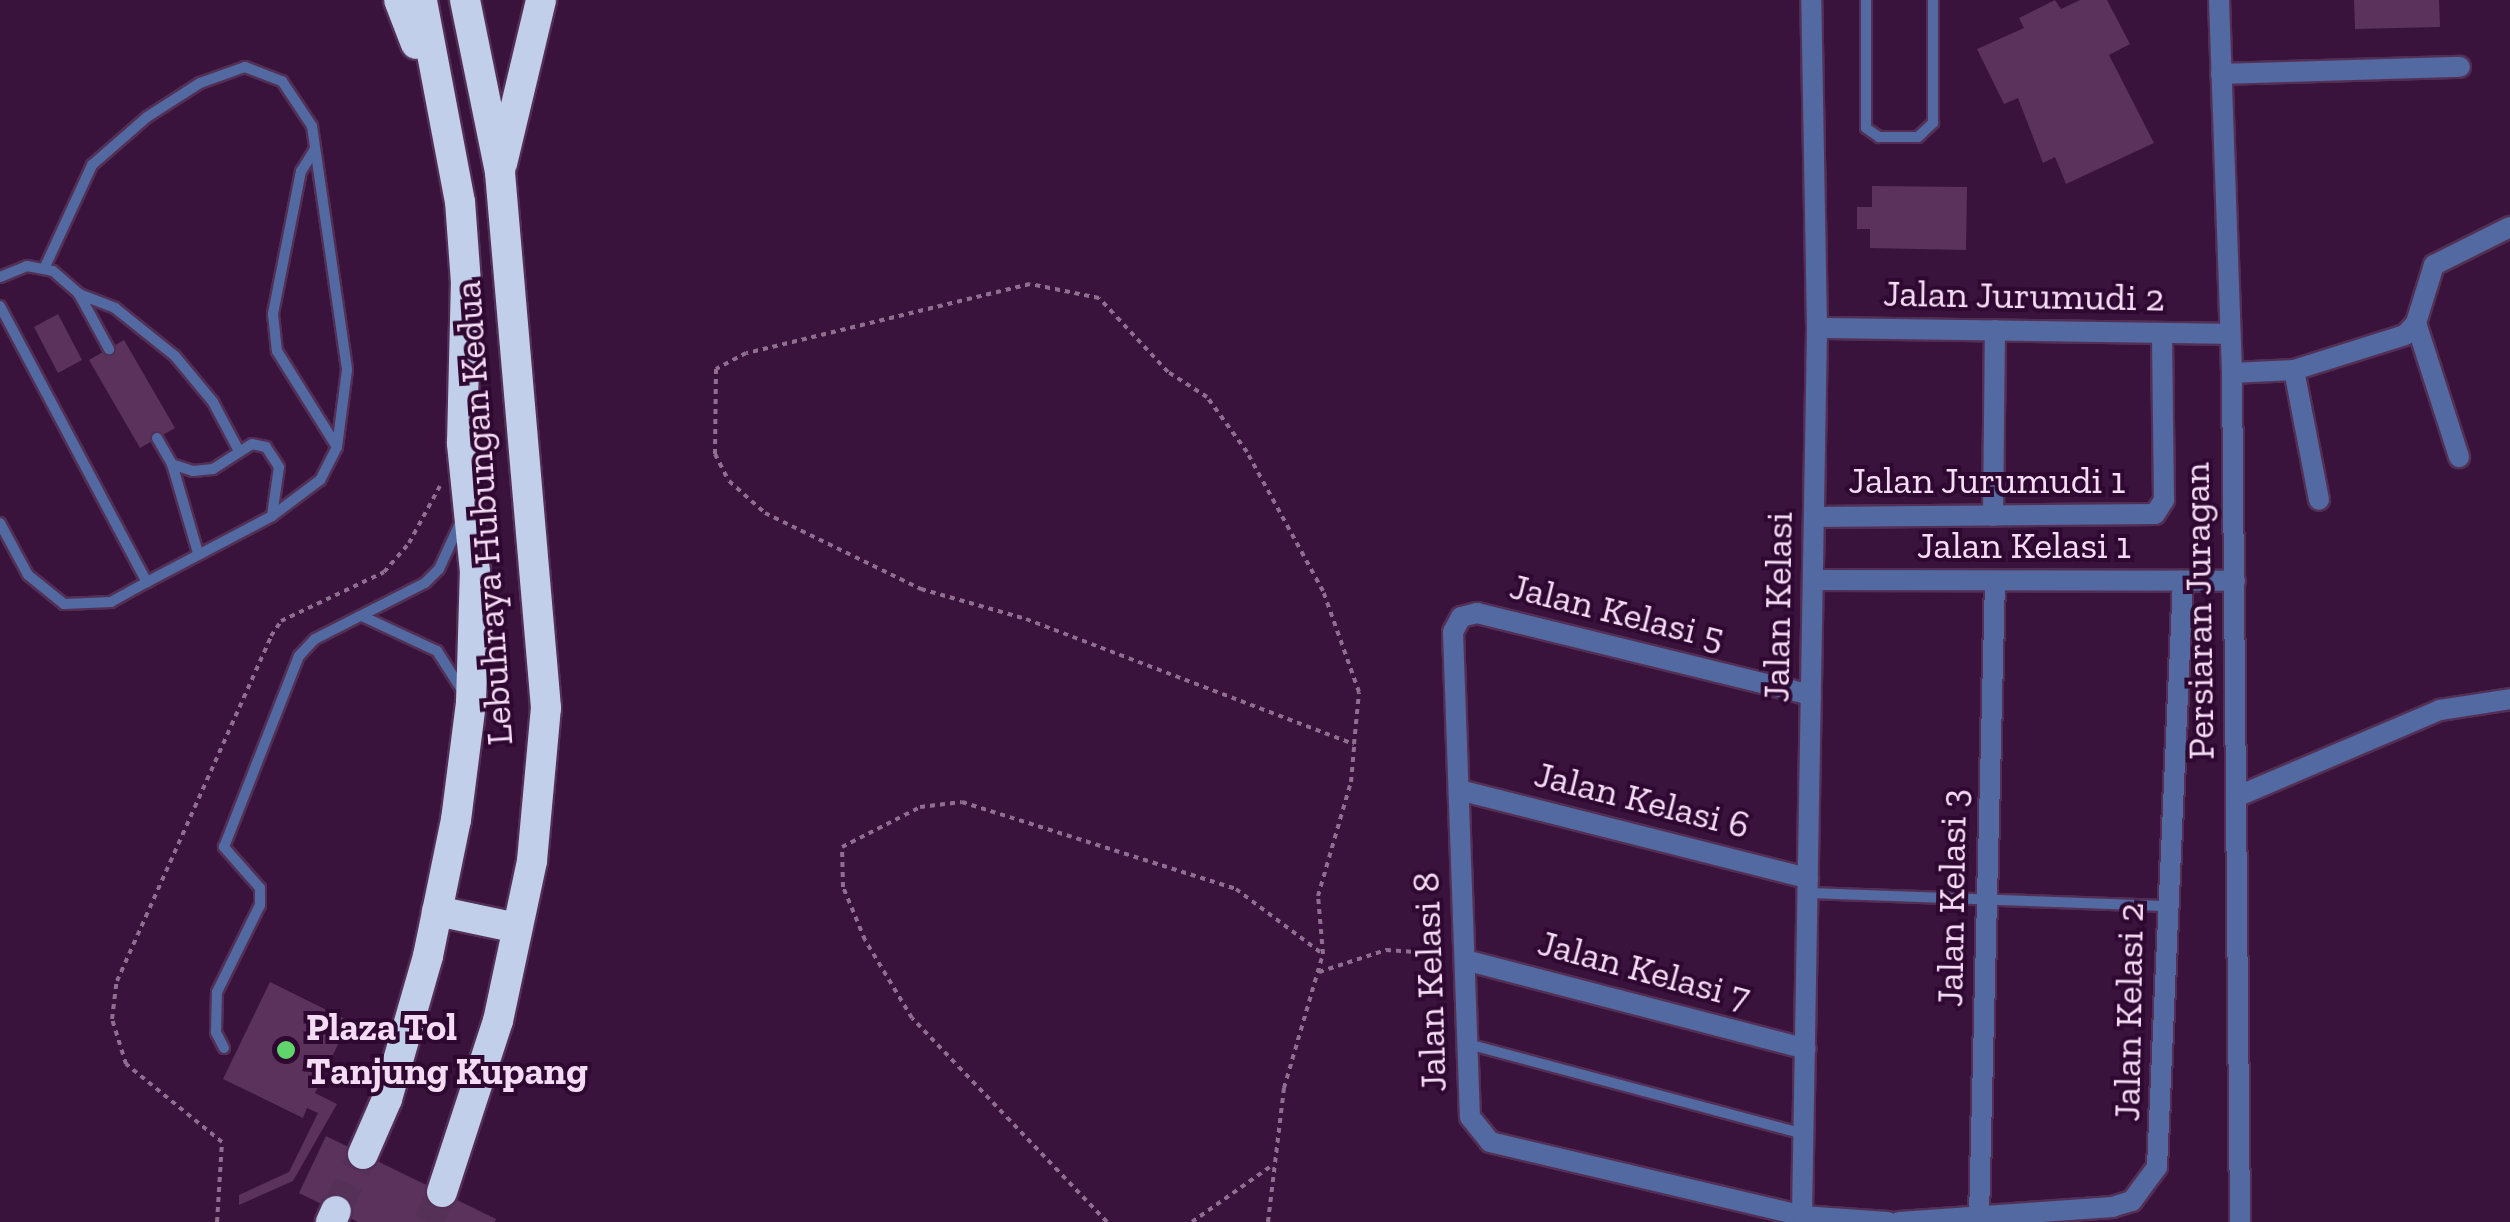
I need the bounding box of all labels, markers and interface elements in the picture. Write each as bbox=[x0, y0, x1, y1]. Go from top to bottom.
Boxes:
street label: Jalan Jurumudi 2 bbox=[1882, 271, 2166, 321]
street label: Lebuhraya Hubungan Kedua bbox=[445, 279, 523, 747]
street label: Jalan Jurumudi 1 bbox=[1848, 458, 2126, 504]
street label: Persiaran Juragan bbox=[2174, 461, 2224, 761]
street label: Jalan Kelasi bbox=[1754, 511, 1802, 703]
street label: Jalan Kelasi 1 bbox=[1917, 523, 2131, 569]
street label: Jalan Kelasi 5 bbox=[1505, 563, 1729, 661]
street label: Jalan Kelasi 6 bbox=[1530, 751, 1754, 849]
street label: Jalan Kelasi 3 bbox=[1927, 789, 1977, 1007]
street label: Jalan Kelasi 8 bbox=[1403, 871, 1457, 1093]
street label: Jalan Kelasi 2 bbox=[2104, 902, 2154, 1122]
street label: Jalan Kelasi 7 bbox=[1533, 920, 1755, 1020]
place label: Plaza Tol Tanjung Kupang bbox=[306, 1005, 588, 1094]
marker: Plaza Tol Tanjung Kupang bbox=[275, 1039, 297, 1061]

